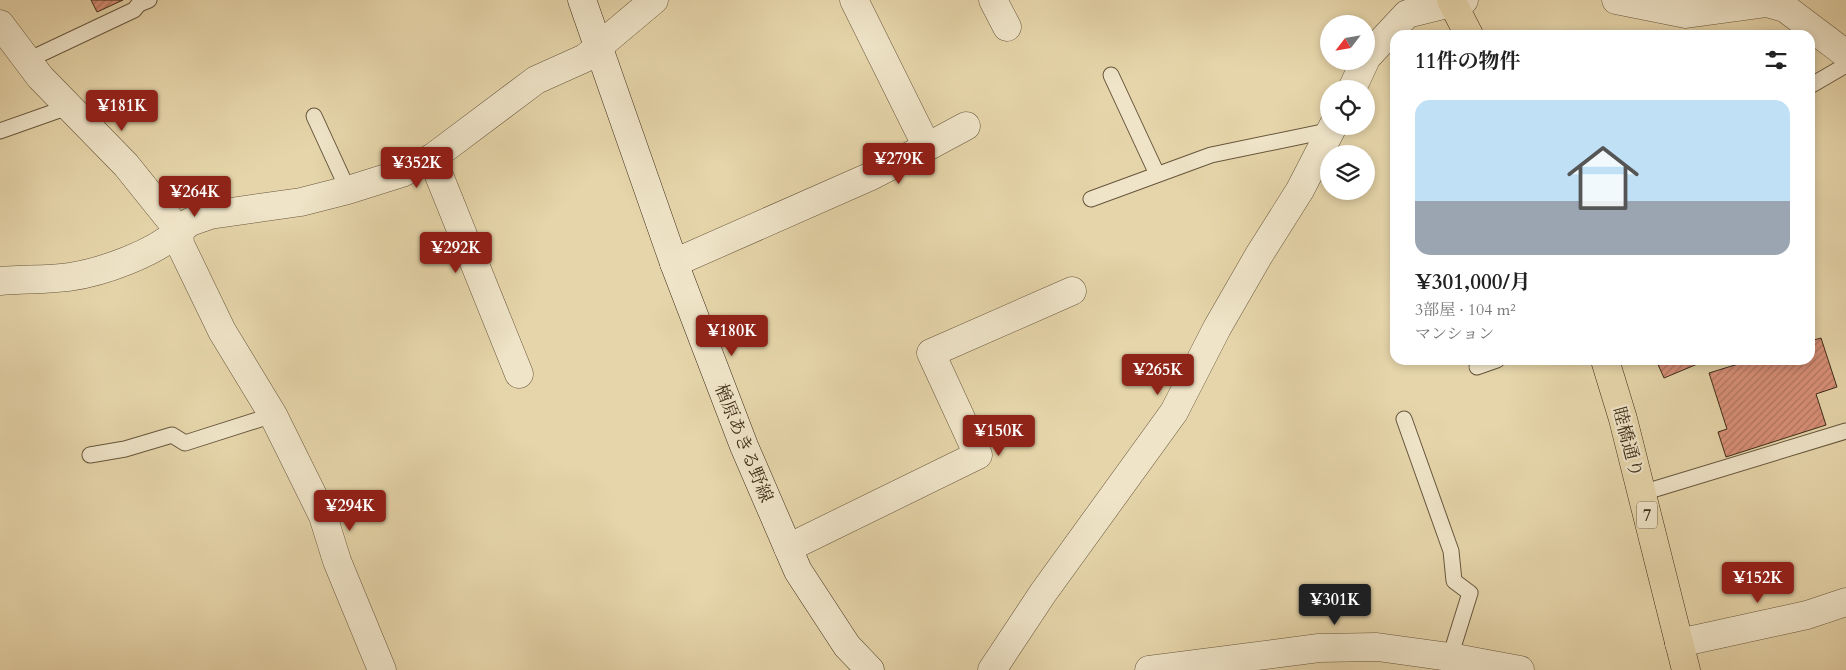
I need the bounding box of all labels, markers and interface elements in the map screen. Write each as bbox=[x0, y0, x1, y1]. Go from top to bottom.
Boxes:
north arrow bbox=[1320, 15, 1375, 70]
map controls bbox=[1320, 15, 1375, 200]
icon: filters bbox=[1762, 46, 1790, 74]
text: 11件の物件 bbox=[1415, 47, 1521, 76]
button: locate bbox=[1320, 80, 1375, 135]
pin: ¥181K bbox=[87, 90, 157, 132]
text: ¥181K bbox=[97, 95, 147, 117]
icon: home bbox=[1558, 133, 1648, 223]
pin: ¥279K bbox=[864, 142, 934, 185]
button: layers bbox=[1320, 145, 1375, 200]
pin: ¥352K bbox=[382, 146, 452, 189]
text: ¥279K bbox=[874, 148, 924, 170]
text: ¥352K bbox=[392, 152, 442, 174]
pin: ¥264K bbox=[160, 176, 230, 218]
text: ¥264K bbox=[170, 181, 220, 203]
pin: ¥292K bbox=[421, 232, 491, 274]
text: ¥292K bbox=[431, 237, 481, 259]
text: ¥301,000/月 bbox=[1415, 268, 1531, 297]
text: 3部屋 · 104 m² bbox=[1415, 299, 1516, 321]
pin: ¥180K bbox=[697, 314, 767, 357]
text: ¥180K bbox=[707, 320, 757, 342]
text: マンション bbox=[1415, 323, 1494, 345]
pin: ¥265K bbox=[1123, 354, 1193, 396]
text: ¥265K bbox=[1133, 359, 1183, 381]
street label: 楢原あきる野線 bbox=[708, 380, 779, 506]
street label: 睦橋通り bbox=[1606, 404, 1649, 480]
pin: ¥150K bbox=[964, 414, 1034, 457]
text: ¥150K bbox=[974, 420, 1024, 442]
pin: ¥294K bbox=[315, 490, 385, 532]
text: ¥294K bbox=[325, 495, 375, 517]
road number: 7 bbox=[1637, 502, 1657, 528]
pin: ¥152K bbox=[1723, 562, 1793, 604]
text: ¥152K bbox=[1733, 567, 1783, 589]
pin: ¥301K bbox=[1300, 584, 1370, 626]
text: ¥301K bbox=[1310, 589, 1360, 611]

